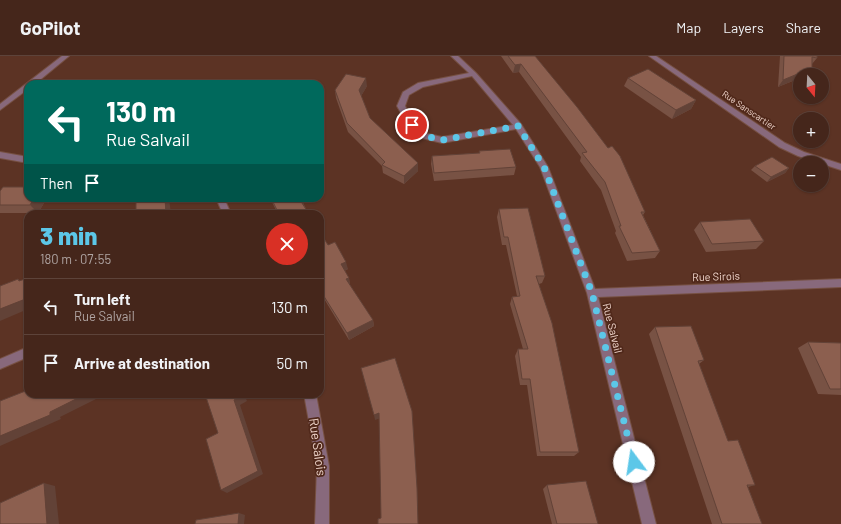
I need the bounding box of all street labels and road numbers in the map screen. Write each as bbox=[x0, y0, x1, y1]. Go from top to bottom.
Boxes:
street label: Rue Sanscartier bbox=[720, 88, 778, 132]
street label: Rue Sirois bbox=[692, 269, 740, 283]
street label: Rue Salvail bbox=[600, 302, 626, 354]
street label: Rue Salois bbox=[306, 417, 330, 477]

